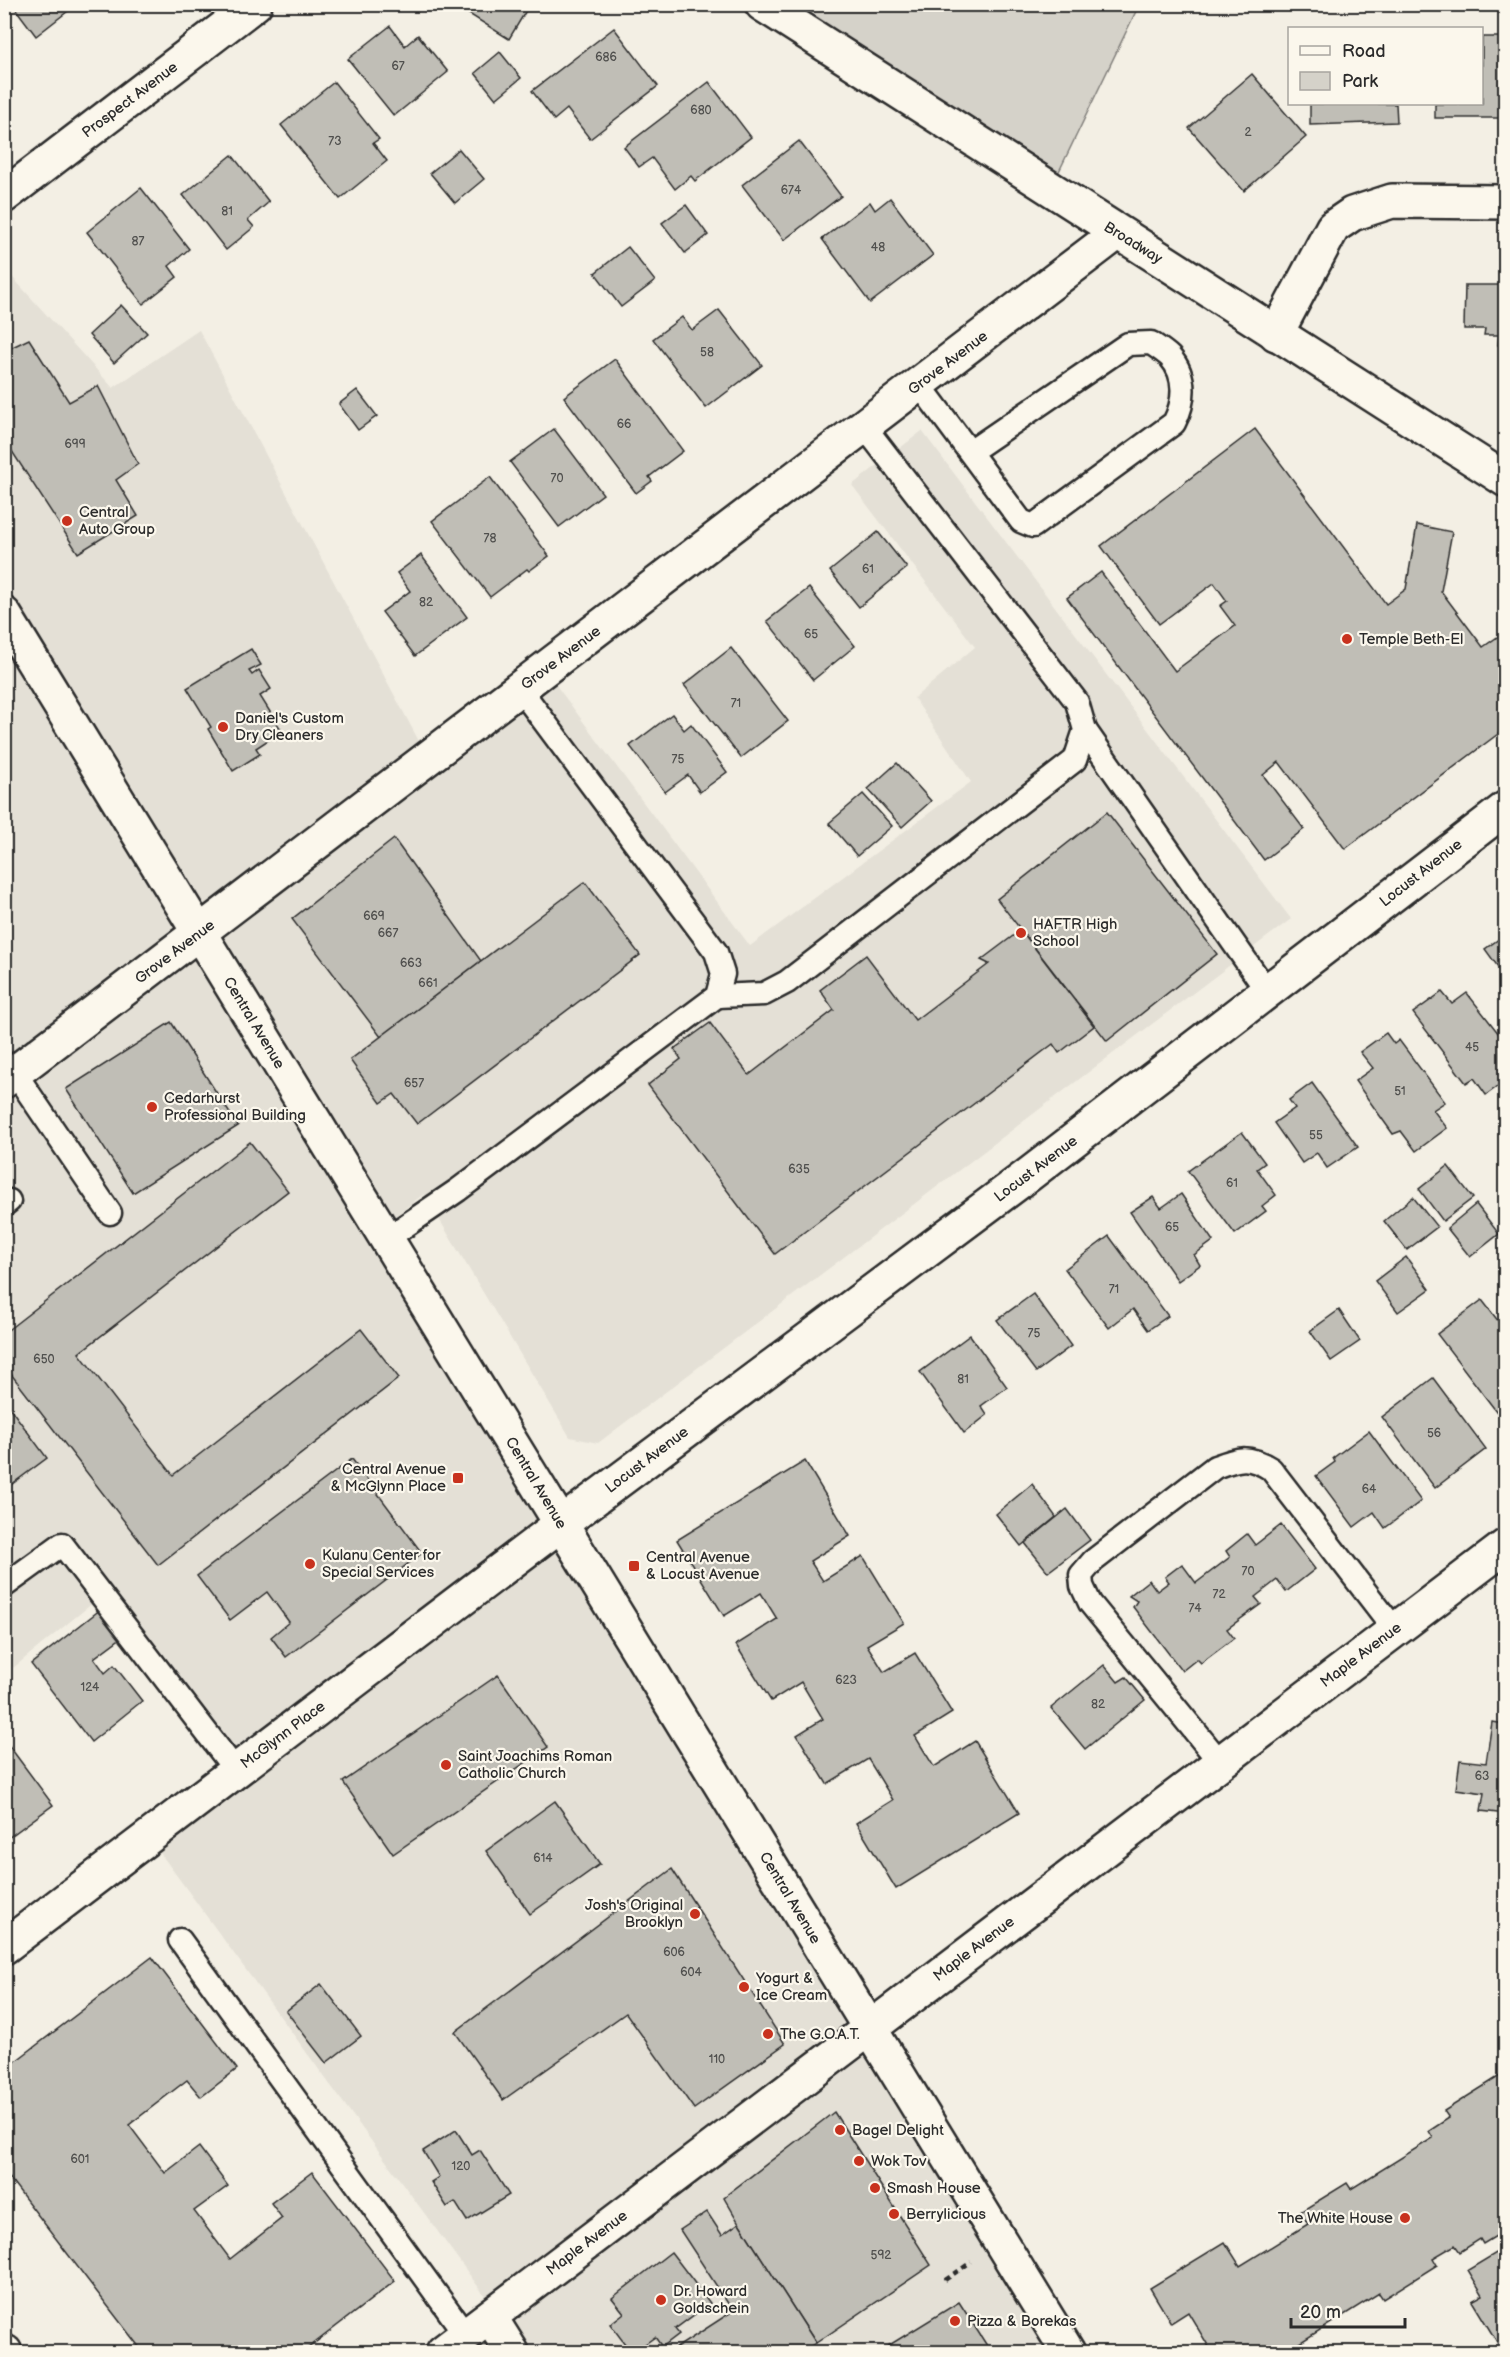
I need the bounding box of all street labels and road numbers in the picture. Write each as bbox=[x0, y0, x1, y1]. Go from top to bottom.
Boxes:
street label: Prospect Avenue bbox=[78, 58, 182, 142]
street label: Broadway bbox=[1100, 218, 1166, 269]
street label: Grove Avenue bbox=[904, 327, 992, 399]
street label: Grove Avenue bbox=[517, 622, 605, 694]
street label: Locust Avenue bbox=[1376, 835, 1466, 911]
street label: Grove Avenue bbox=[131, 916, 219, 988]
street label: Central Avenue bbox=[219, 974, 289, 1073]
street label: Locust Avenue bbox=[991, 1131, 1082, 1207]
street label: Locust Avenue bbox=[602, 1422, 693, 1498]
street label: Central Avenue bbox=[501, 1434, 571, 1533]
street label: Maple Avenue bbox=[1317, 1618, 1405, 1692]
street label: McGlynn Place bbox=[237, 1697, 329, 1773]
street label: Central Avenue bbox=[755, 1849, 825, 1948]
street label: Maple Avenue bbox=[930, 1912, 1018, 1986]
street label: Maple Avenue bbox=[543, 2206, 631, 2280]

